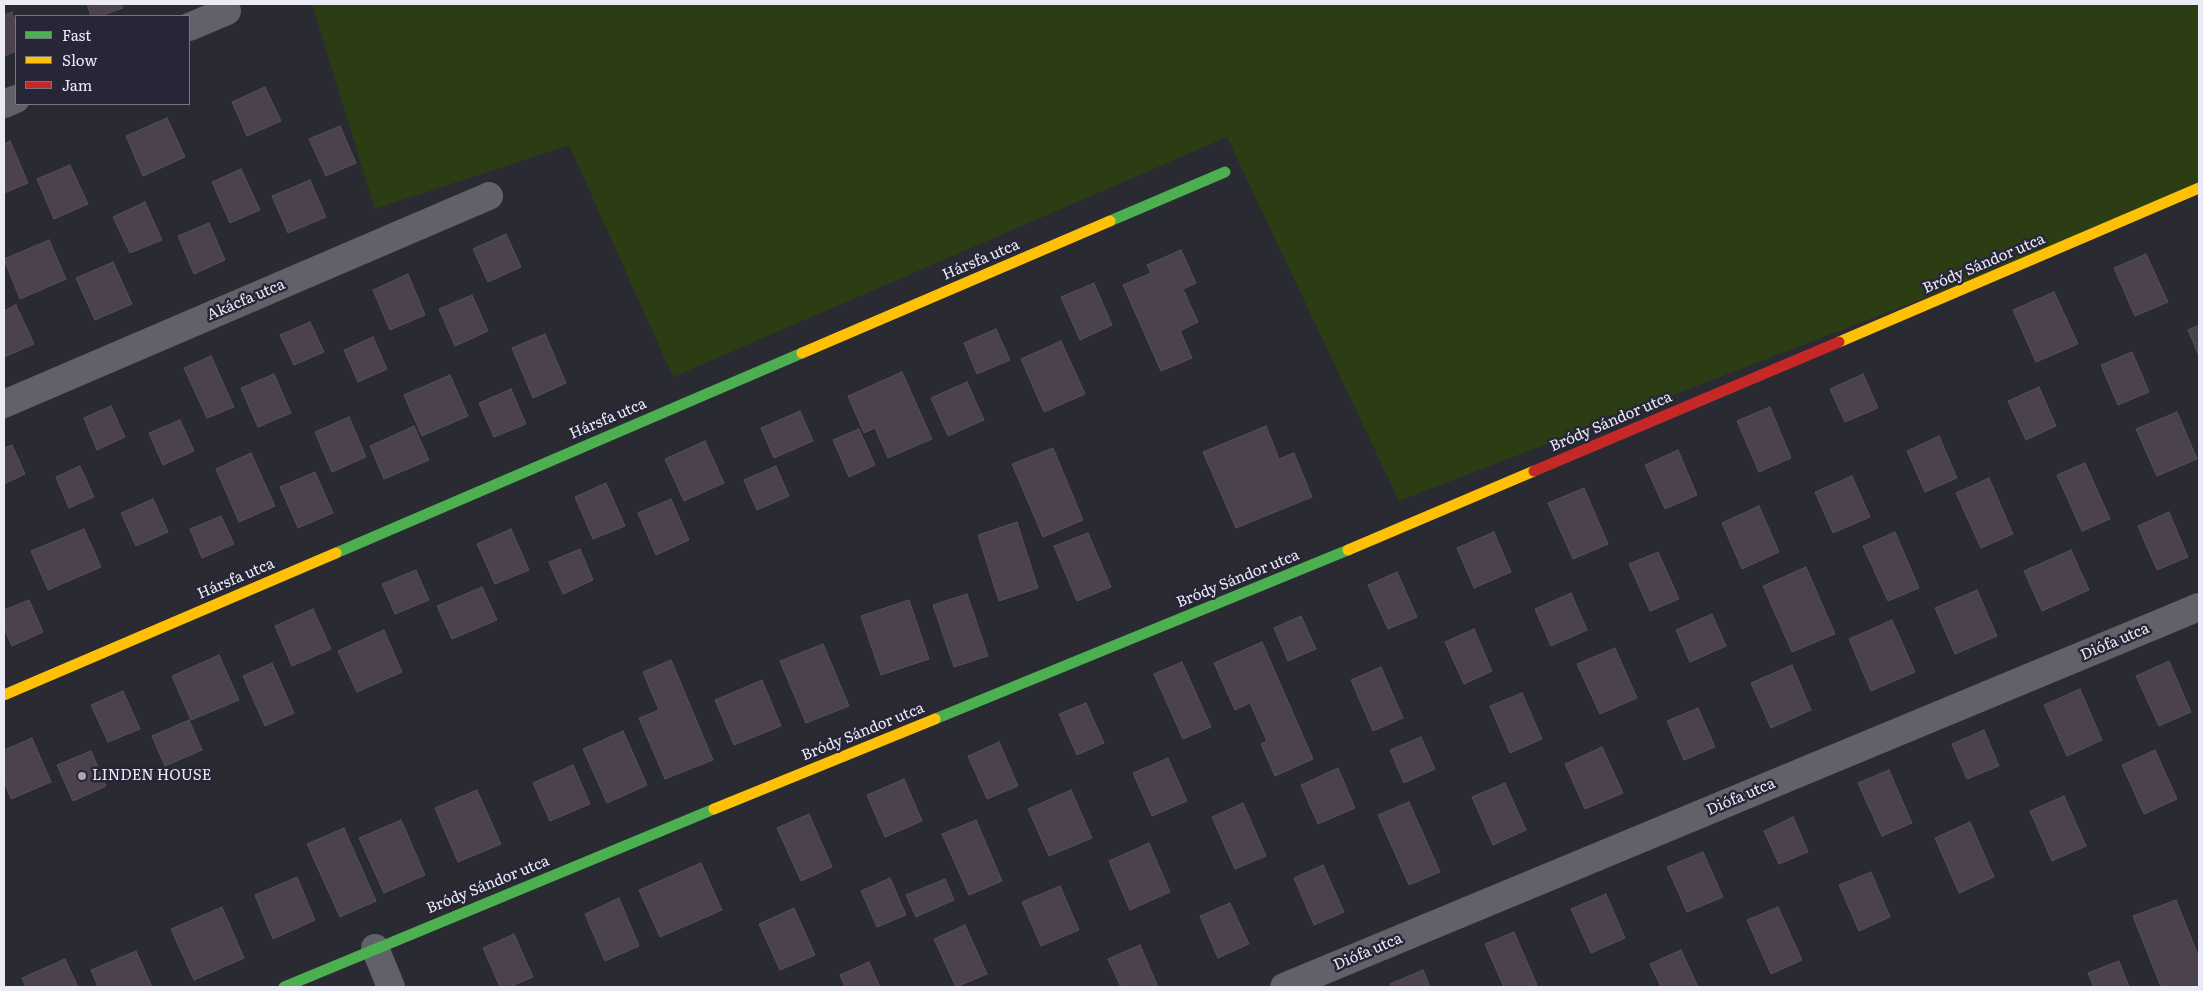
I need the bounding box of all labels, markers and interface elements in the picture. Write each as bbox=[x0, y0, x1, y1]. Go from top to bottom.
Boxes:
legend bbox=[15, 15, 190, 105]
text: Fast bbox=[62, 23, 91, 46]
text: Slow bbox=[62, 48, 97, 71]
text: Jam bbox=[62, 73, 92, 96]
street label: Bródy Sándor utca bbox=[1920, 230, 2048, 298]
street label: Hársfa utca bbox=[940, 236, 1022, 284]
street label: Akácfa utca bbox=[204, 275, 288, 325]
street label: Bródy Sándor utca bbox=[1547, 388, 1675, 456]
street label: Hársfa utca bbox=[567, 395, 649, 443]
street label: Bródy Sándor utca bbox=[1174, 546, 1302, 612]
street label: Hársfa utca bbox=[195, 555, 277, 603]
street label: Diófa utca bbox=[2078, 620, 2152, 664]
street label: Bródy Sándor utca bbox=[799, 699, 927, 765]
place label: LINDEN HOUSE bbox=[92, 767, 211, 785]
marker: LINDEN HOUSE bbox=[76, 770, 88, 782]
street label: Diófa utca bbox=[1704, 775, 1778, 819]
street label: Bródy Sándor utca bbox=[424, 852, 552, 918]
street label: Diófa utca bbox=[1331, 930, 1405, 974]

